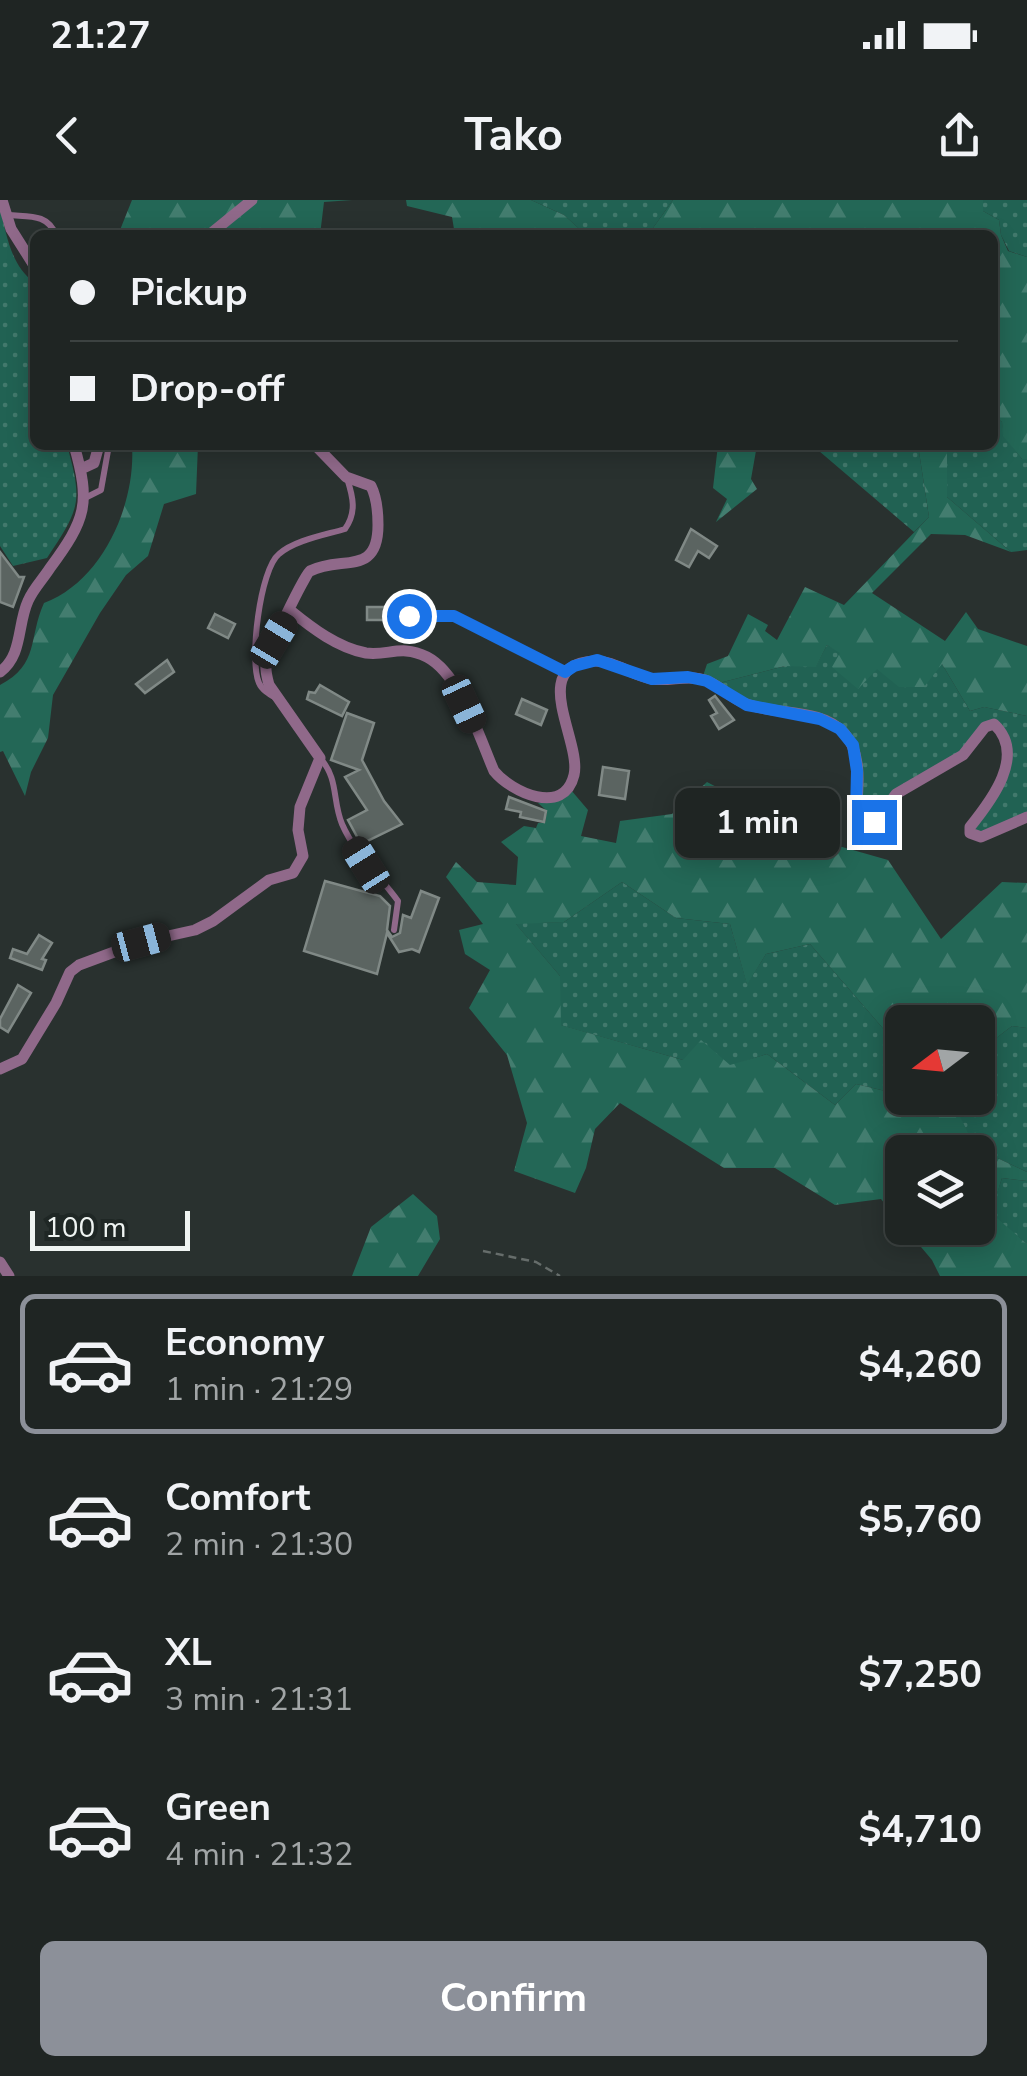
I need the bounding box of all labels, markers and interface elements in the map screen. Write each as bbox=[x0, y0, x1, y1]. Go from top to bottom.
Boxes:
text: 21:27 bbox=[50, 10, 151, 61]
text: Tako bbox=[464, 105, 563, 166]
icon: back bbox=[40, 108, 95, 163]
icon: share bbox=[932, 108, 987, 163]
text: Pickup bbox=[130, 267, 248, 318]
text: Drop-off bbox=[130, 363, 284, 414]
route start bbox=[387, 594, 432, 639]
car bbox=[246, 607, 302, 673]
car bbox=[438, 670, 490, 738]
callout: 1 min bbox=[674, 787, 839, 857]
route end bbox=[852, 800, 897, 845]
text: 1 min bbox=[716, 801, 799, 844]
car bbox=[337, 832, 395, 898]
car bbox=[108, 920, 174, 964]
north arrow bbox=[885, 1005, 995, 1115]
map controls bbox=[885, 1005, 995, 1245]
button: layers bbox=[885, 1135, 995, 1245]
scale bar bbox=[30, 1206, 190, 1250]
text: 100 m bbox=[45, 1209, 127, 1247]
text: Economy bbox=[165, 1317, 324, 1368]
icon: car bbox=[45, 1319, 135, 1409]
text: $4,260 bbox=[859, 1339, 982, 1390]
text: 1 min · 21:29 bbox=[165, 1368, 353, 1411]
text: Comfort bbox=[165, 1472, 310, 1523]
icon: car bbox=[45, 1474, 135, 1564]
text: $5,760 bbox=[859, 1494, 982, 1545]
text: 2 min · 21:30 bbox=[165, 1523, 353, 1566]
text: XL bbox=[165, 1627, 212, 1678]
icon: car bbox=[45, 1629, 135, 1719]
text: $7,250 bbox=[859, 1649, 982, 1700]
text: 3 min · 21:31 bbox=[165, 1678, 353, 1721]
text: Green bbox=[165, 1782, 271, 1833]
icon: car bbox=[45, 1784, 135, 1874]
text: $4,710 bbox=[859, 1804, 982, 1855]
text: 4 min · 21:32 bbox=[165, 1833, 353, 1876]
button: Confirm bbox=[40, 1941, 987, 2056]

